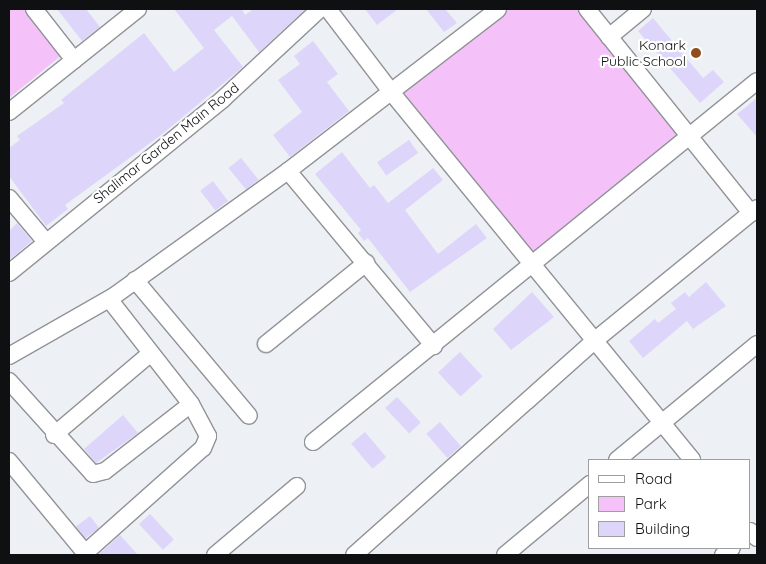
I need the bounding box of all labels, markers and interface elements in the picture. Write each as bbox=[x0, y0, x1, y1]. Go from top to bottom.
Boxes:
place label: Konark Public School bbox=[601, 37, 686, 70]
marker: Konark Public School bbox=[690, 47, 702, 59]
street label: Shalimar Garden Main Road bbox=[90, 79, 242, 207]
legend bbox=[588, 459, 751, 549]
text: Road bbox=[635, 469, 672, 488]
text: Park bbox=[635, 494, 667, 513]
text: Building bbox=[635, 519, 690, 538]

